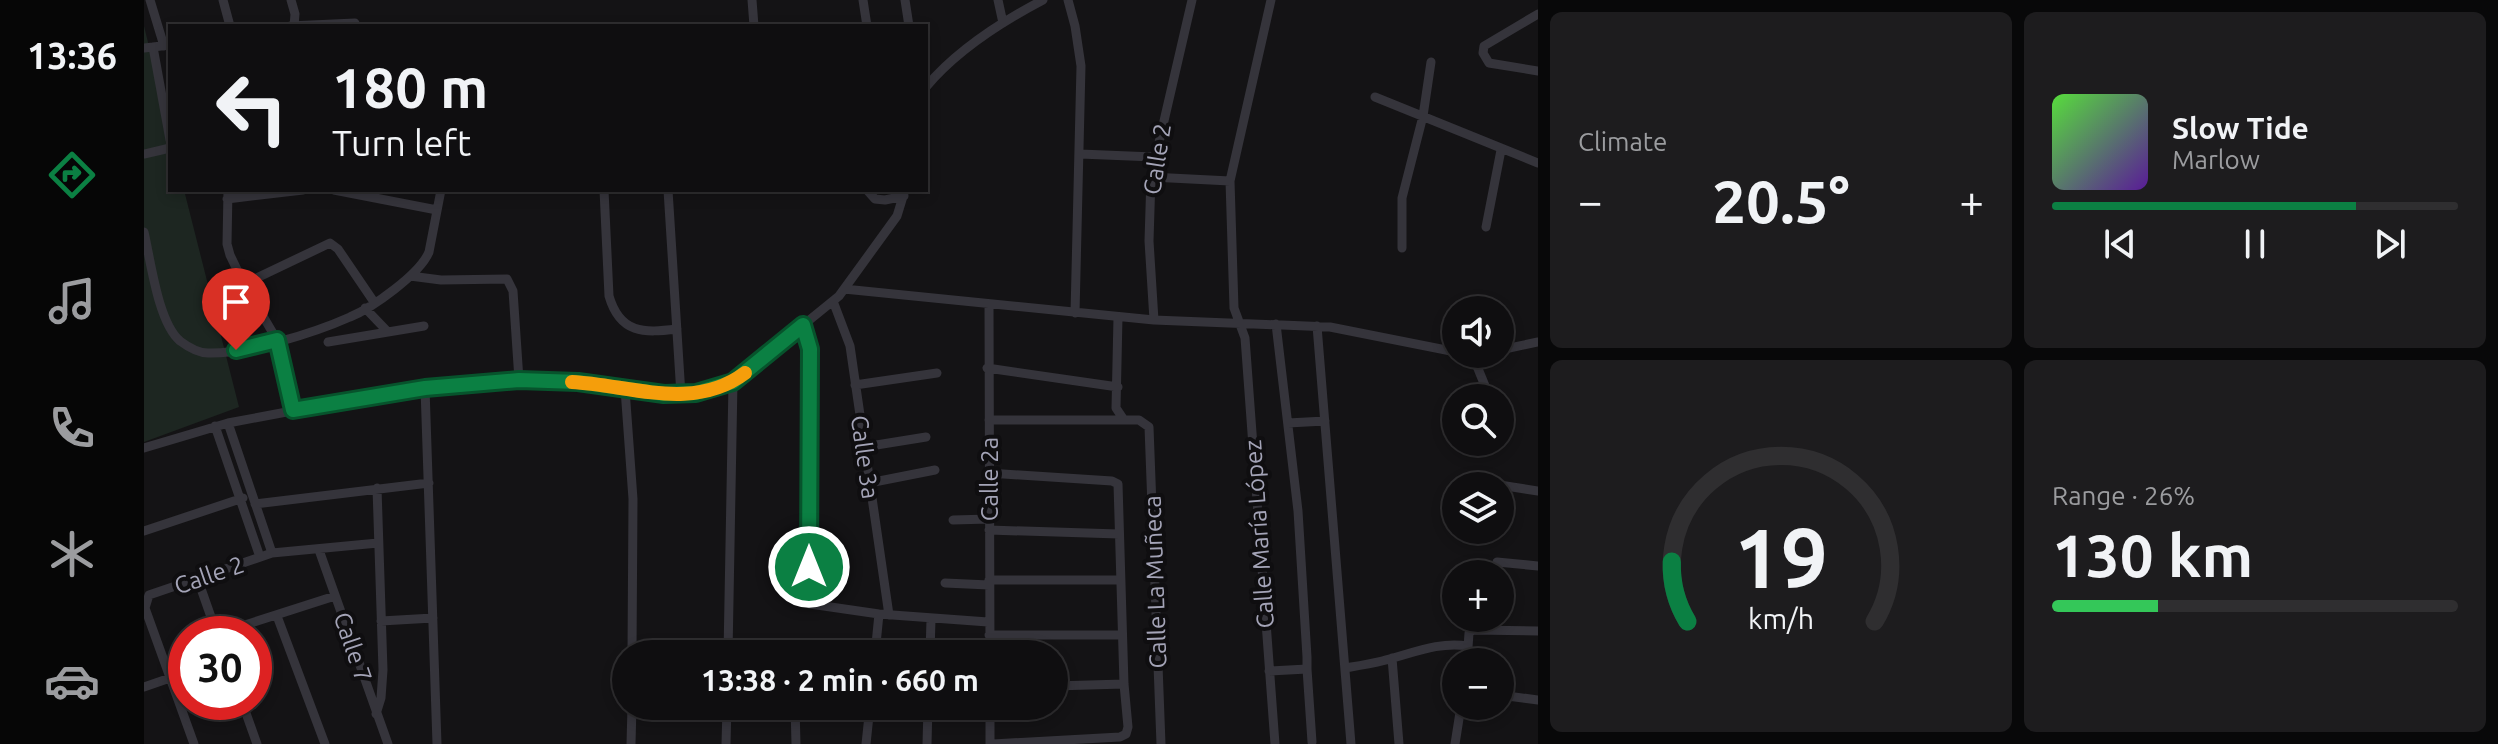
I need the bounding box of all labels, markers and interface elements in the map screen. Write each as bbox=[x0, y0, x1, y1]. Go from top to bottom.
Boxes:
text: 13:36 bbox=[27, 35, 117, 76]
icon: left bbox=[200, 56, 304, 160]
text: 180 m bbox=[332, 56, 488, 119]
text: Slow Tide bbox=[2172, 111, 2309, 145]
street label: Calle 2 bbox=[1138, 121, 1176, 197]
text: Turn left bbox=[332, 122, 471, 163]
text: Climate bbox=[1578, 127, 1667, 156]
text: Marlow bbox=[2172, 145, 2260, 174]
icon: directions bbox=[44, 147, 100, 203]
text: 20.5° bbox=[1712, 167, 1850, 234]
text: − bbox=[1578, 176, 1603, 225]
text: + bbox=[1959, 176, 1984, 225]
icon: previous bbox=[2098, 222, 2142, 266]
icon: pause bbox=[2233, 222, 2277, 266]
icon: next bbox=[2368, 222, 2412, 266]
pin bbox=[202, 268, 270, 350]
icon: music bbox=[44, 273, 100, 329]
icon: arrive bbox=[214, 280, 258, 324]
map controls bbox=[1442, 296, 1514, 720]
button: sound bbox=[1442, 296, 1514, 368]
button: search bbox=[1442, 384, 1514, 456]
icon: phone bbox=[44, 400, 100, 456]
street label: Calle 3a bbox=[846, 413, 884, 501]
street label: Calle 2a bbox=[976, 437, 1003, 521]
street label: Calle María López bbox=[1239, 439, 1279, 629]
button: layers bbox=[1442, 472, 1514, 544]
text: Range · 26% bbox=[2052, 481, 2195, 510]
street label: Calle La Muñeca bbox=[1138, 495, 1172, 669]
text: 19 bbox=[1734, 510, 1828, 604]
text: 130 km bbox=[2052, 521, 2253, 588]
position arrow bbox=[767, 525, 851, 609]
icon: climate bbox=[44, 526, 100, 582]
street label: Calle 2 bbox=[171, 551, 247, 599]
button: + bbox=[1442, 560, 1514, 632]
text: km/h bbox=[1748, 602, 1814, 634]
street label: Calle 7 bbox=[329, 609, 377, 685]
speed limit sign: 30 bbox=[168, 616, 272, 720]
button: − bbox=[1442, 648, 1514, 720]
icon: car bbox=[44, 653, 100, 709]
text: 13:38 · 2 min · 660 m bbox=[701, 663, 979, 697]

